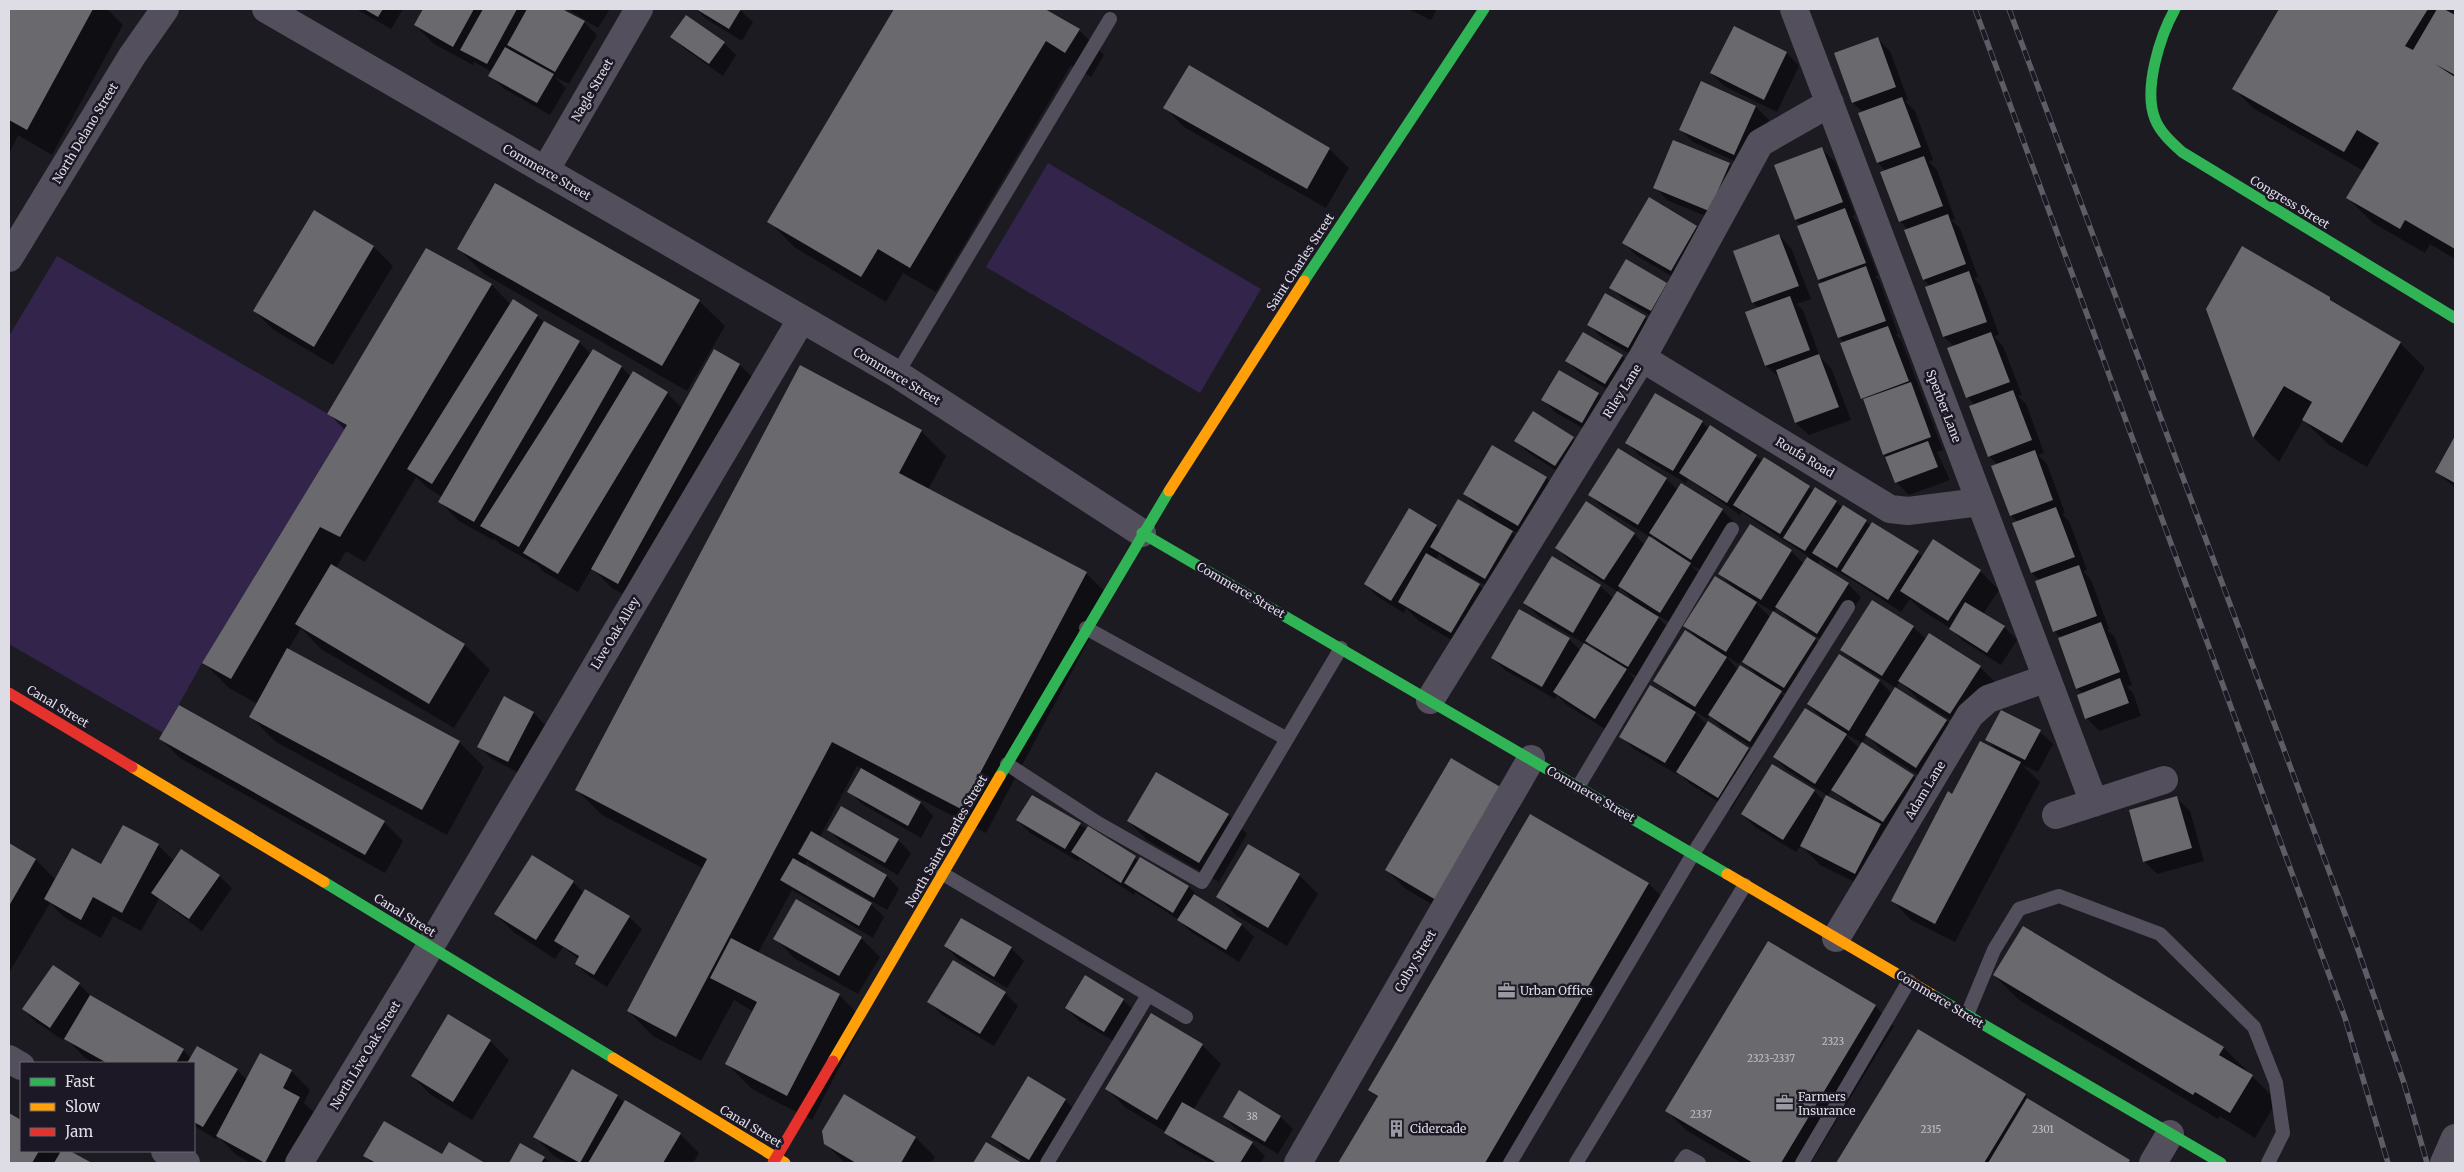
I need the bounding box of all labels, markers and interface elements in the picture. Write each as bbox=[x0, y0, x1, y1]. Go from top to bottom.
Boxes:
street label: Nagle Street bbox=[568, 56, 616, 124]
street label: North Delano Street bbox=[49, 80, 121, 186]
street label: Commerce Street bbox=[500, 141, 594, 203]
street label: Congress Street bbox=[2247, 172, 2333, 232]
street label: Saint Charles Street bbox=[1263, 210, 1337, 314]
street label: Commerce Street bbox=[851, 344, 944, 408]
street label: Riley Lane bbox=[1600, 361, 1644, 421]
street label: Sperber Lane bbox=[1923, 368, 1965, 444]
street label: Roufa Road bbox=[1773, 434, 1837, 480]
street label: Commerce Street bbox=[1194, 559, 1288, 621]
street label: Live Oak Alley bbox=[588, 594, 642, 672]
street label: Canal Street bbox=[24, 682, 92, 731]
street label: Adam Lane bbox=[1901, 758, 1948, 823]
street label: Commerce Street bbox=[1544, 763, 1638, 825]
street label: North Saint Charles Street bbox=[902, 772, 990, 910]
street label: Canal Street bbox=[371, 890, 439, 940]
street label: Colby Street bbox=[1391, 927, 1439, 995]
street label: Commerce Street bbox=[1894, 967, 1987, 1031]
office icon: Urban Office bbox=[1496, 980, 1516, 1000]
place label: Urban Office bbox=[1520, 983, 1593, 998]
street label: North Live Oak Street bbox=[327, 998, 403, 1112]
house number: 2323 bbox=[1822, 1035, 1844, 1048]
house number: 2323-2337 bbox=[1747, 1052, 1795, 1065]
legend bbox=[20, 1062, 195, 1152]
text: Fast bbox=[65, 1072, 95, 1091]
place label: Farmers Insurance bbox=[1798, 1089, 1855, 1118]
office icon: Farmers Insurance bbox=[1774, 1093, 1794, 1113]
text: Slow bbox=[65, 1097, 100, 1116]
street label: Canal Street bbox=[717, 1102, 785, 1151]
house number: 2337 bbox=[1690, 1108, 1712, 1121]
house number: 38 bbox=[1246, 1110, 1258, 1123]
building icon: Cidercade bbox=[1386, 1118, 1406, 1138]
place label: Cidercade bbox=[1410, 1121, 1466, 1136]
text: Jam bbox=[64, 1122, 93, 1141]
house number: 2315 bbox=[1921, 1123, 1942, 1136]
house number: 2301 bbox=[2032, 1123, 2054, 1136]

